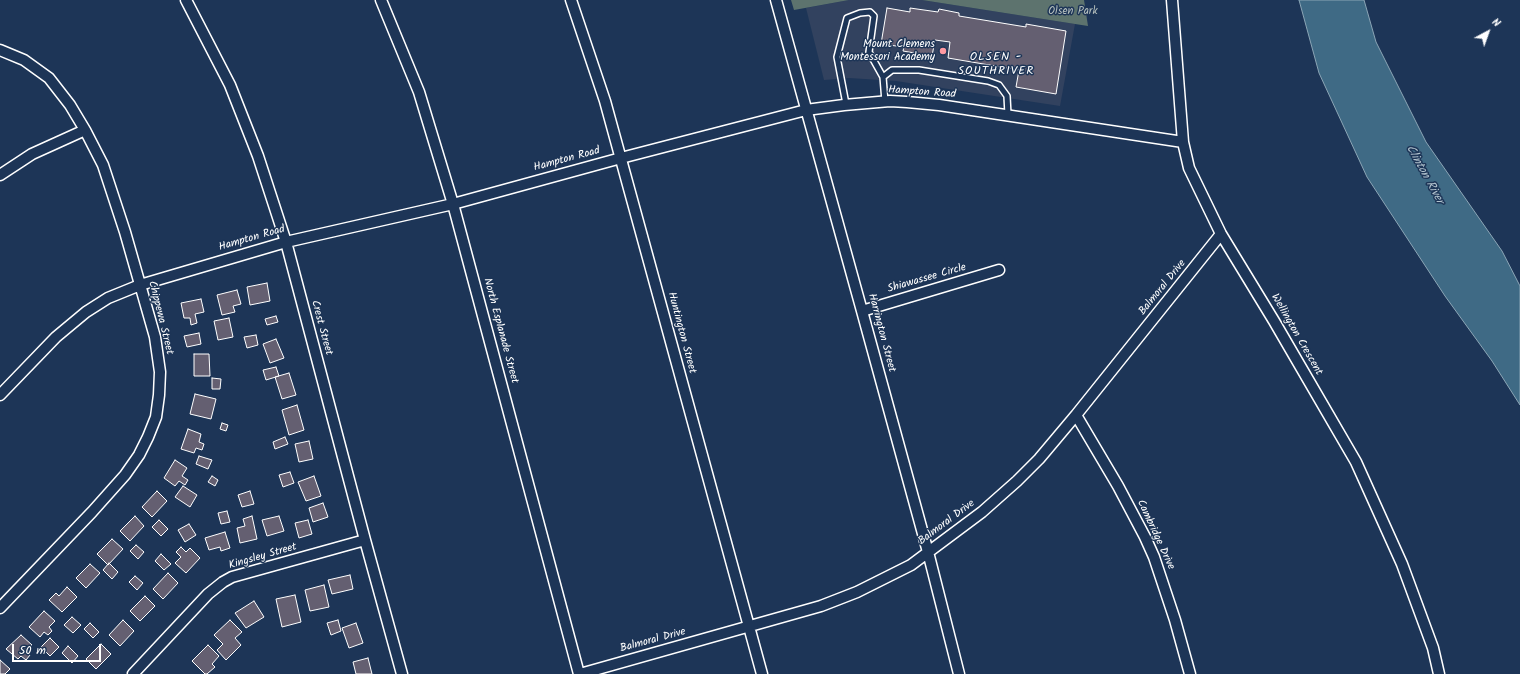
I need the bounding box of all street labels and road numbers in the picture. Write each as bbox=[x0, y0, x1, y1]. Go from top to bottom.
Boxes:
street label: Hampton Road bbox=[888, 84, 956, 102]
street label: Hampton Road bbox=[532, 145, 602, 175]
street label: Hampton Road bbox=[217, 223, 287, 255]
street label: Balmoral Drive bbox=[1137, 258, 1189, 318]
street label: Shiawassee Circle bbox=[886, 261, 968, 297]
street label: North Esplanade Street bbox=[480, 277, 520, 385]
street label: Chippewa Street bbox=[144, 280, 176, 356]
street label: Huntington Street bbox=[664, 291, 698, 375]
street label: Harrington Street bbox=[864, 292, 898, 374]
street label: Wellington Crescent bbox=[1267, 292, 1325, 378]
street label: Crest Street bbox=[307, 299, 335, 357]
street label: Balmoral Drive bbox=[916, 497, 978, 549]
street label: Cambridge Drive bbox=[1133, 498, 1177, 572]
street label: Kingsley Street bbox=[228, 541, 298, 573]
street label: Balmoral Drive bbox=[619, 626, 687, 656]

